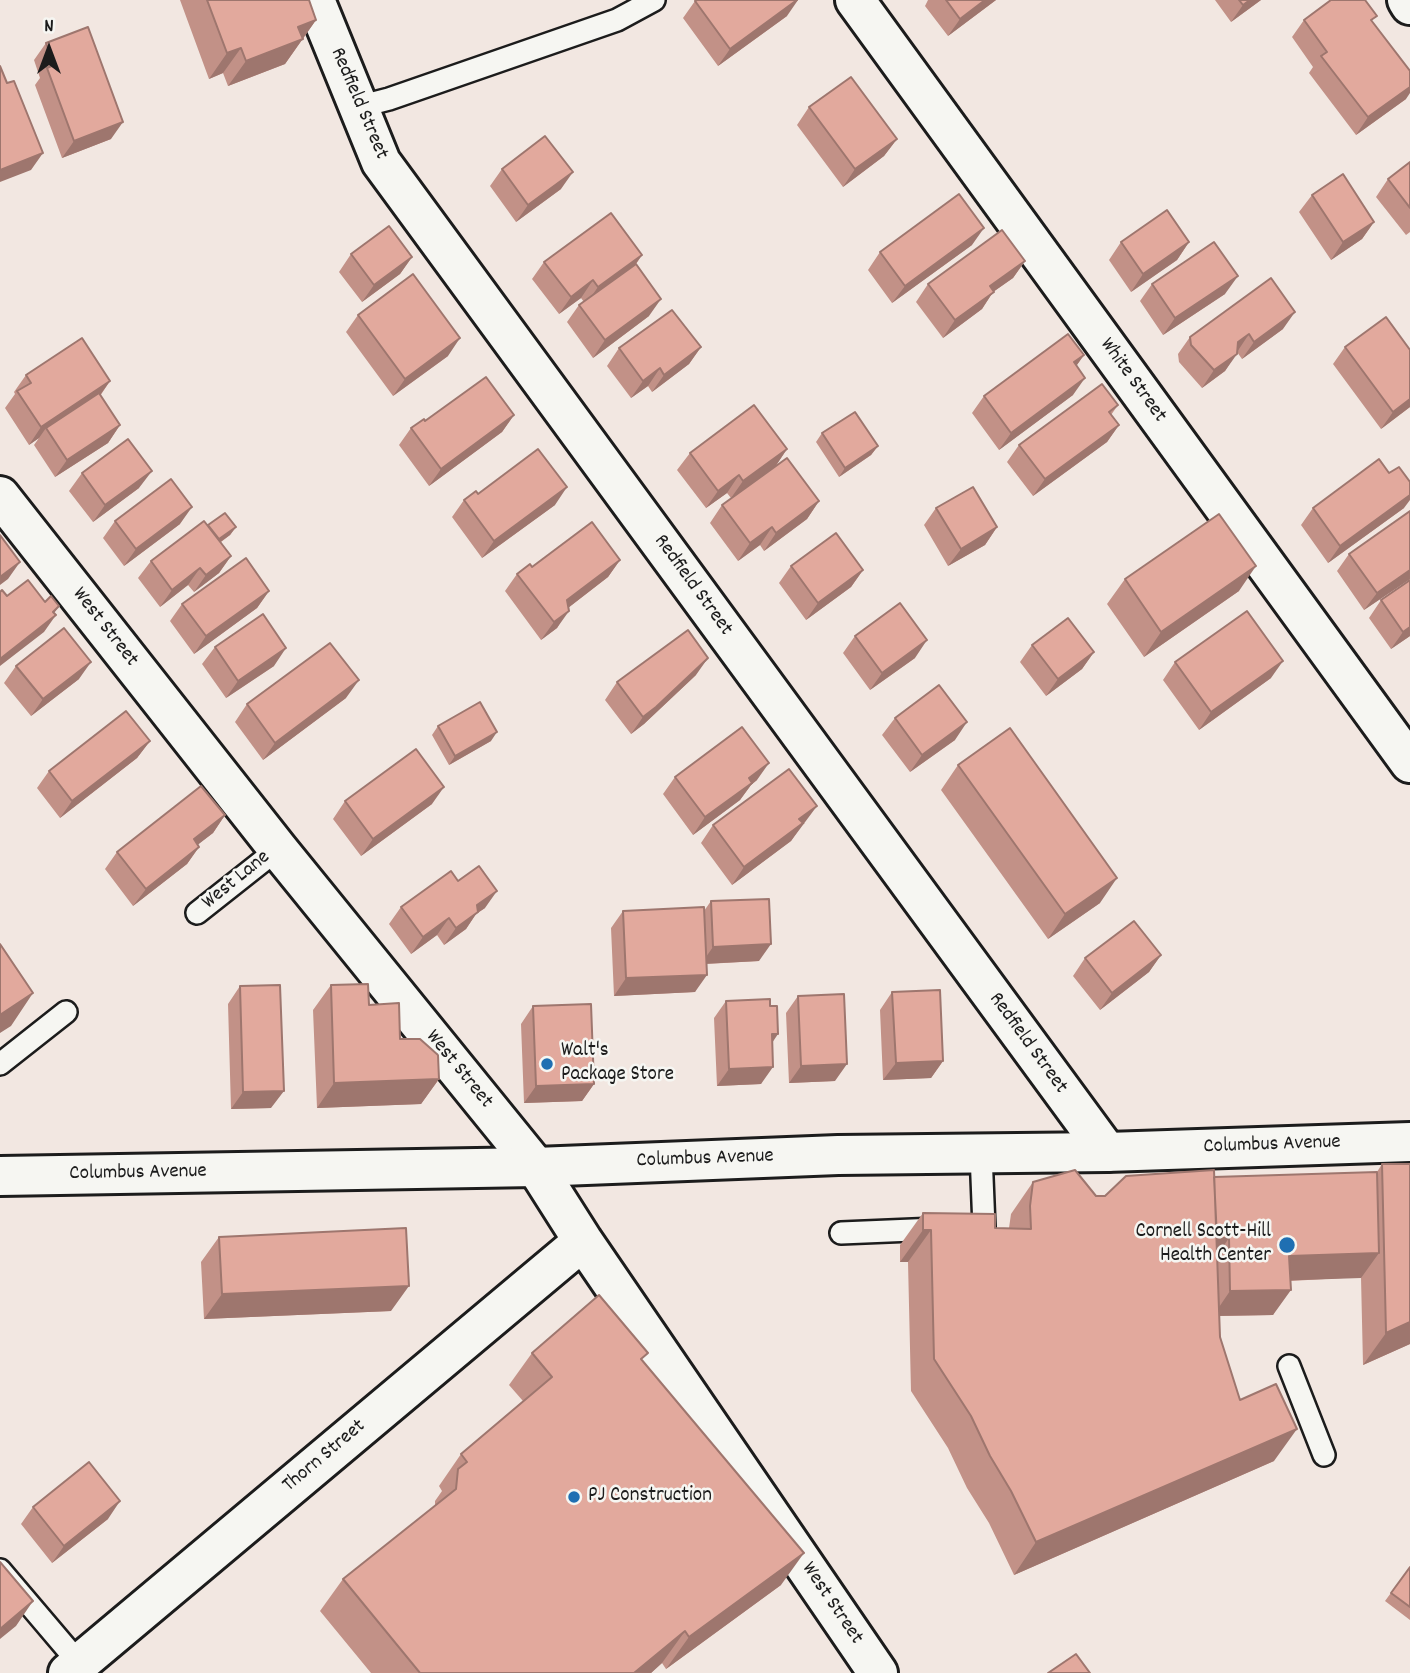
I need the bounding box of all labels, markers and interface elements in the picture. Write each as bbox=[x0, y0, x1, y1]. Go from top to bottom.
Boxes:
north arrow bbox=[14, 14, 84, 84]
text: N bbox=[44, 14, 54, 41]
street label: Redfield Street bbox=[323, 44, 393, 164]
street label: White Street bbox=[1093, 334, 1171, 428]
street label: Redfield Street bbox=[647, 530, 737, 642]
street label: West Street bbox=[65, 583, 143, 673]
street label: West Lane bbox=[198, 846, 276, 916]
street label: Redfield Street bbox=[982, 988, 1072, 1100]
street label: West Street bbox=[419, 1026, 497, 1114]
place label: Walt's Package Store bbox=[561, 1039, 674, 1089]
marker: Walt's Package Store bbox=[539, 1056, 555, 1072]
street label: Columbus Avenue bbox=[1203, 1131, 1341, 1161]
street label: Columbus Avenue bbox=[636, 1145, 774, 1175]
street label: Columbus Avenue bbox=[69, 1160, 207, 1188]
place label: Cornell Scott-Hill Health Center bbox=[1135, 1220, 1271, 1270]
marker: Cornell Scott-Hill Health Center bbox=[1277, 1235, 1297, 1255]
street label: Thorn Street bbox=[278, 1415, 372, 1499]
place label: PJ Construction bbox=[588, 1484, 712, 1510]
marker: PJ Construction bbox=[566, 1489, 582, 1505]
street label: West Street bbox=[794, 1558, 868, 1650]

